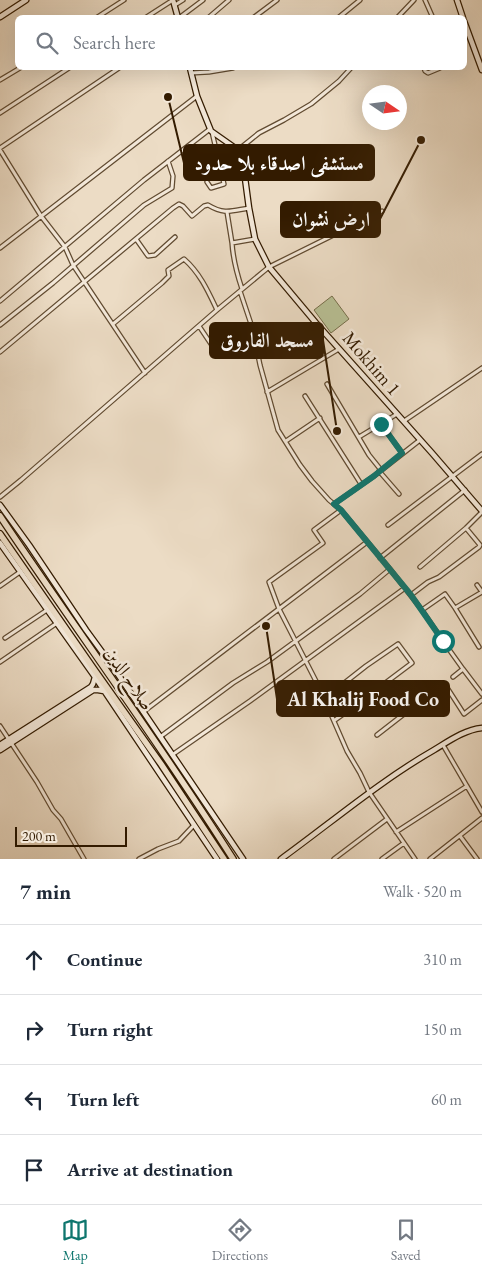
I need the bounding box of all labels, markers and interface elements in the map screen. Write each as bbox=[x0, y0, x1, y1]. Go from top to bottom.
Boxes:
search box bbox=[15, 15, 467, 70]
icon: search bbox=[33, 29, 61, 57]
text: Search here bbox=[73, 30, 155, 55]
north arrow bbox=[362, 85, 407, 130]
callout: مستشفى اصدقاء بلا حدود bbox=[184, 145, 374, 180]
text: مستشفى اصدقاء بلا حدود bbox=[194, 150, 364, 178]
callout: ارض نشوان bbox=[281, 202, 380, 237]
text: ارض نشوان bbox=[292, 206, 370, 232]
callout: مسجد الفاروق bbox=[210, 323, 323, 358]
street label: Mokhim 1 bbox=[337, 326, 406, 401]
text: مسجد الفاروق bbox=[220, 327, 314, 353]
route end bbox=[370, 413, 393, 436]
route start bbox=[432, 630, 455, 653]
street label: صلاح الدين bbox=[95, 641, 160, 718]
callout: Al Khalij Food Co bbox=[277, 681, 449, 716]
text: Al Khalij Food Co bbox=[286, 686, 439, 712]
scale bar bbox=[15, 824, 128, 847]
text: 200 m bbox=[22, 827, 56, 845]
text: 7 min bbox=[20, 878, 71, 905]
text: Walk · 520 m bbox=[383, 881, 462, 902]
icon: ahead bbox=[20, 946, 48, 974]
text: Continue bbox=[67, 947, 142, 972]
text: 310 m bbox=[423, 949, 462, 970]
icon: right bbox=[20, 1016, 48, 1044]
text: Turn right bbox=[67, 1017, 153, 1042]
text: 150 m bbox=[423, 1019, 462, 1040]
icon: left bbox=[20, 1086, 48, 1114]
text: Turn left bbox=[67, 1087, 139, 1112]
text: 60 m bbox=[431, 1089, 462, 1110]
icon: arrive bbox=[20, 1156, 48, 1184]
text: Arrive at destination bbox=[67, 1157, 233, 1182]
tab: Map bbox=[61, 1216, 89, 1264]
tab: Directions bbox=[212, 1216, 268, 1264]
tab: Saved bbox=[391, 1216, 421, 1264]

